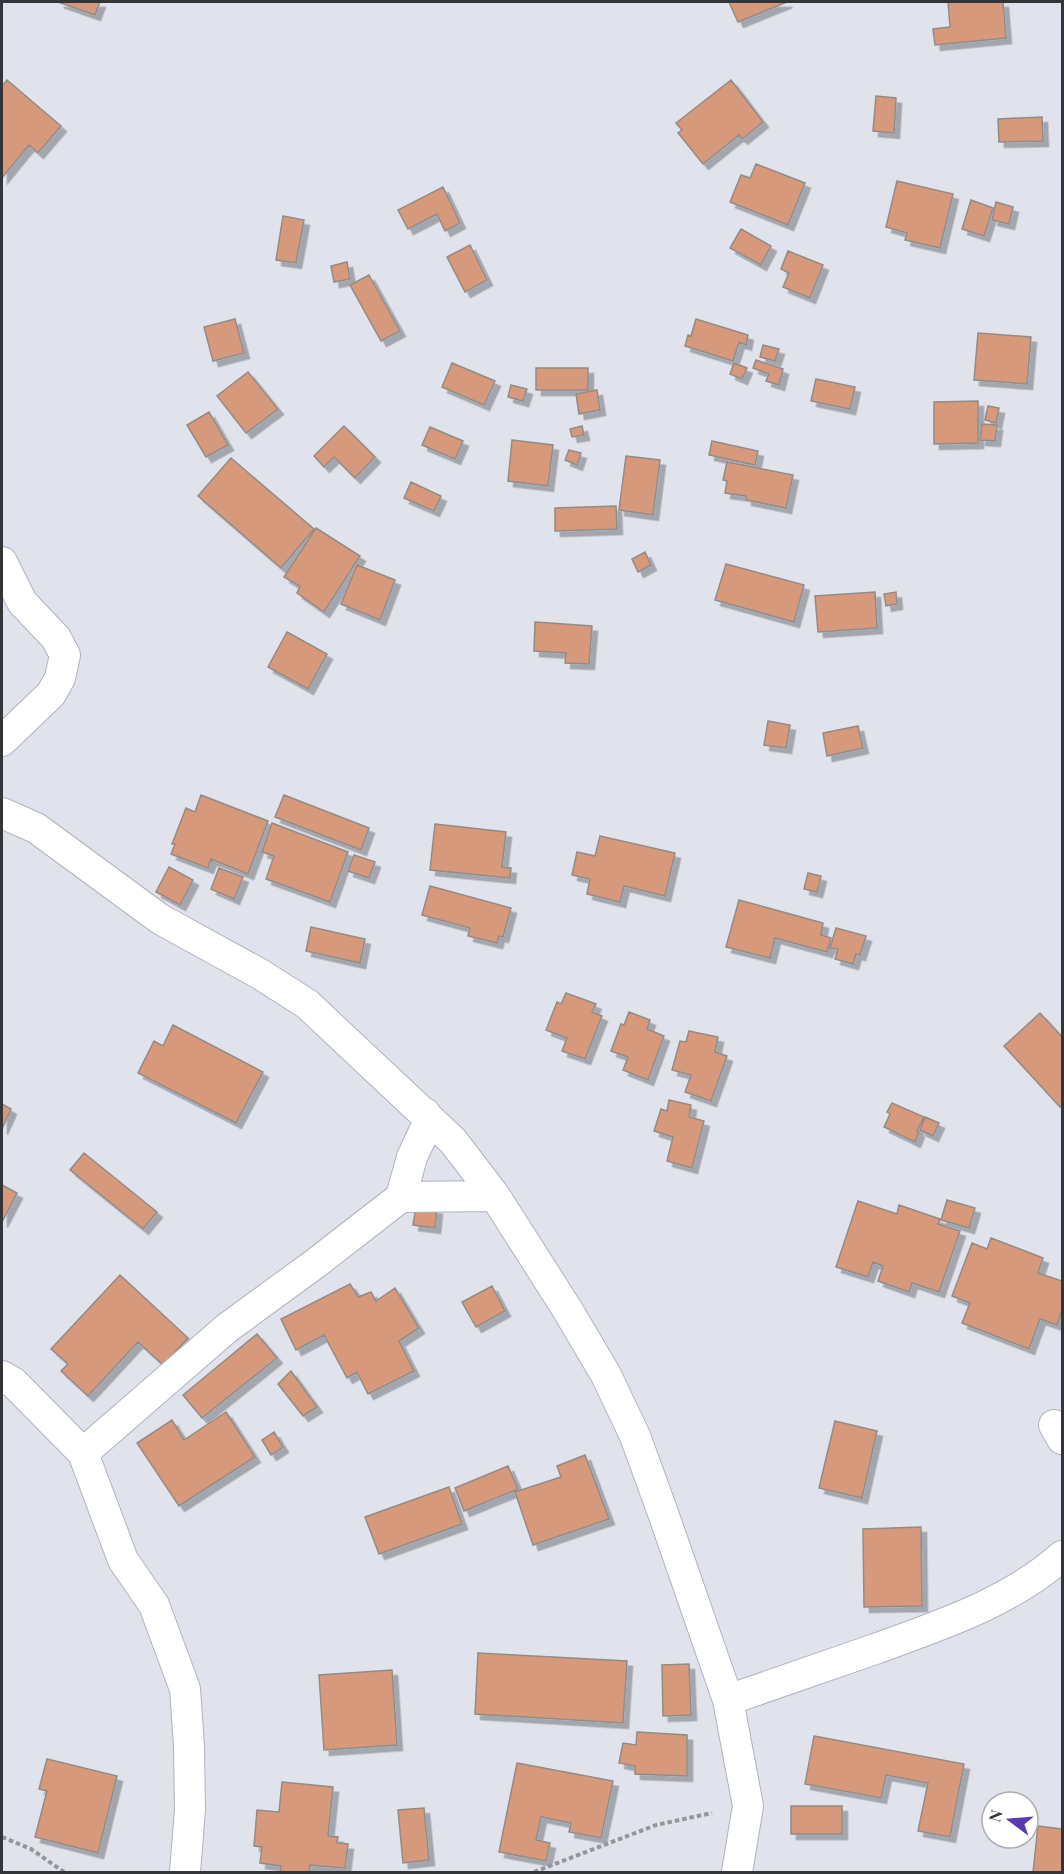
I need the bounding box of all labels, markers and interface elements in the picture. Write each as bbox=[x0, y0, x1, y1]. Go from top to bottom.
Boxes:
north arrow bbox=[980, 1790, 1040, 1850]
text: N bbox=[983, 1807, 1007, 1824]

